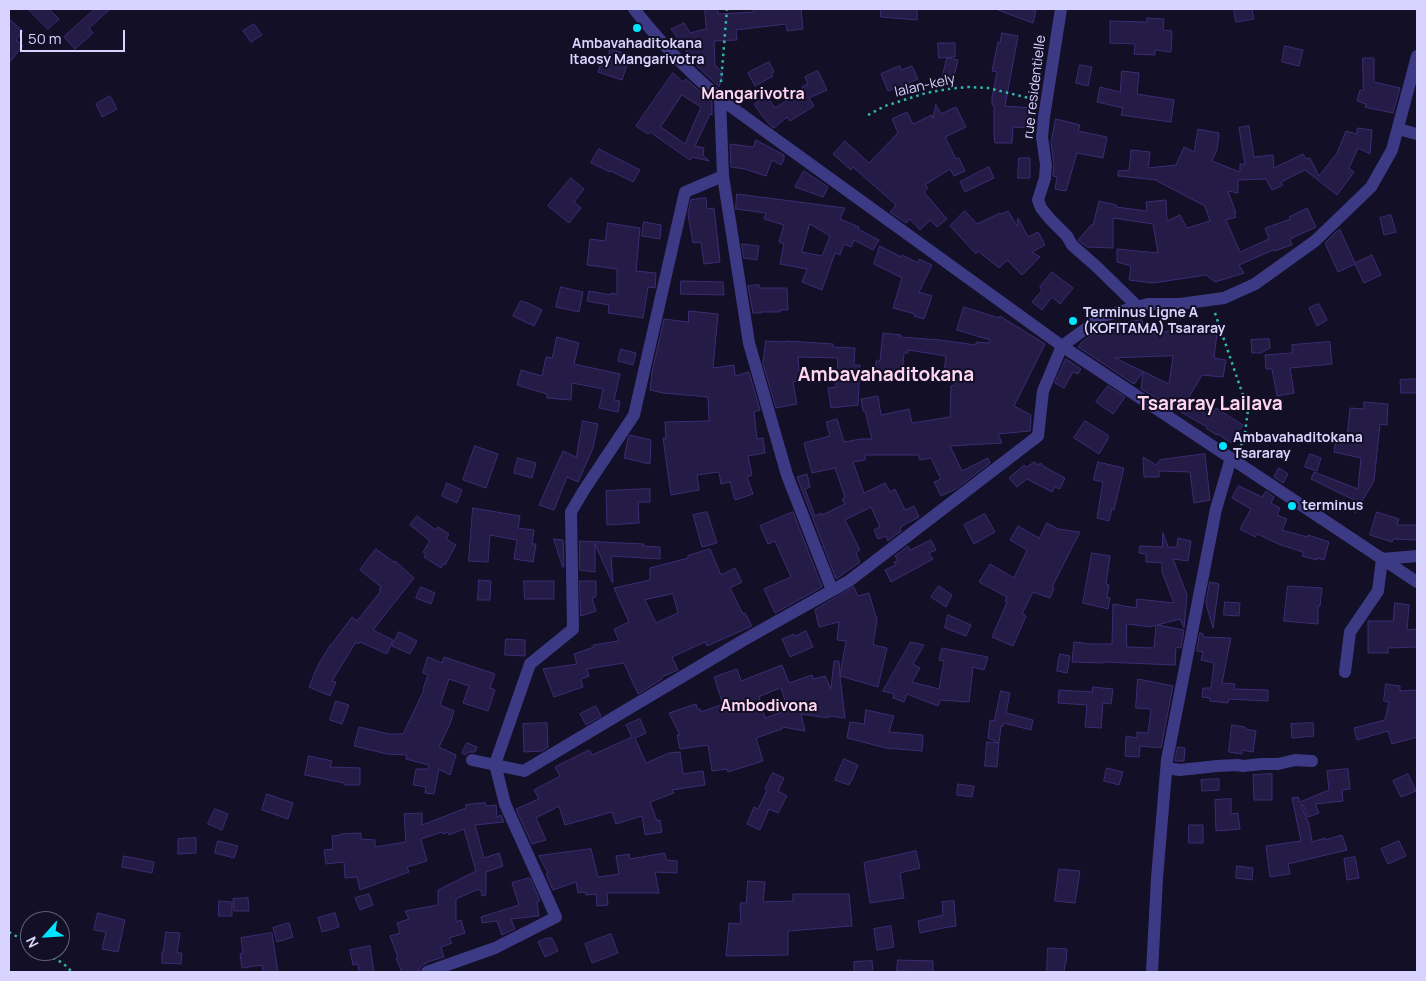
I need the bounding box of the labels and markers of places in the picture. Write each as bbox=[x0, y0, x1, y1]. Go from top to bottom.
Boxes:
marker: Ambavahaditokana Itaosy Mangarivotra bbox=[631, 22, 643, 34]
place label: Ambavahaditokana Itaosy Mangarivotra bbox=[569, 36, 705, 68]
place label: Terminus Ligne A (KOFITAMA) Tsararay bbox=[1083, 305, 1225, 338]
marker: Terminus Ligne A (KOFITAMA) Tsararay bbox=[1067, 315, 1079, 327]
place label: Ambavahaditokana Tsararay bbox=[1233, 430, 1363, 462]
marker: Ambavahaditokana Tsararay bbox=[1217, 440, 1229, 452]
place label: terminus bbox=[1302, 498, 1363, 514]
marker: terminus bbox=[1286, 500, 1298, 512]

